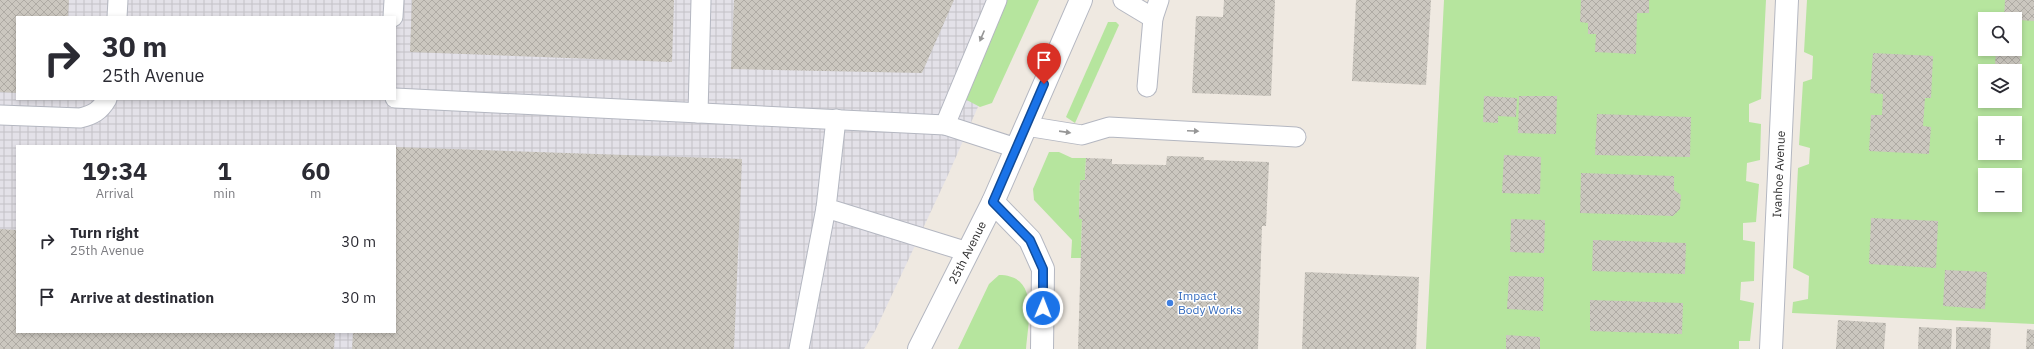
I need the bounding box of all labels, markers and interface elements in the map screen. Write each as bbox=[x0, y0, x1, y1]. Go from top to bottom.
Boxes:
map controls bbox=[1978, 12, 2022, 212]
button: search bbox=[1978, 12, 2022, 56]
text: 30 m bbox=[102, 28, 167, 65]
one-way arrow bbox=[979, 30, 985, 41]
icon: right bbox=[36, 32, 88, 84]
pin bbox=[1027, 43, 1061, 84]
icon: arrive bbox=[1033, 49, 1055, 71]
text: 25th Avenue bbox=[102, 64, 205, 87]
button: layers bbox=[1978, 64, 2022, 108]
button: + bbox=[1978, 116, 2022, 160]
one-way arrow bbox=[1187, 128, 1199, 135]
one-way arrow bbox=[1058, 129, 1071, 135]
street label: Ivanhoe Avenue bbox=[1769, 130, 1788, 218]
text: 19:34 bbox=[82, 155, 147, 187]
text: 1 bbox=[217, 155, 232, 187]
text: 60 bbox=[301, 155, 330, 187]
button: − bbox=[1978, 168, 2022, 212]
text: Arrival bbox=[96, 185, 134, 202]
text: min bbox=[213, 185, 235, 202]
text: m bbox=[310, 185, 321, 202]
street label: 25th Avenue bbox=[945, 218, 989, 286]
text: Turn right bbox=[70, 223, 139, 242]
icon: right bbox=[36, 230, 58, 252]
text: 30 m bbox=[341, 232, 376, 251]
text: 25th Avenue bbox=[70, 242, 144, 259]
icon: arrive bbox=[36, 286, 58, 308]
position arrow bbox=[1022, 287, 1064, 329]
text: Arrive at destination bbox=[70, 288, 214, 307]
text: 30 m bbox=[341, 288, 376, 307]
place label: Impact Body Works bbox=[1178, 288, 1242, 317]
marker: Impact Body Works bbox=[1165, 298, 1175, 308]

